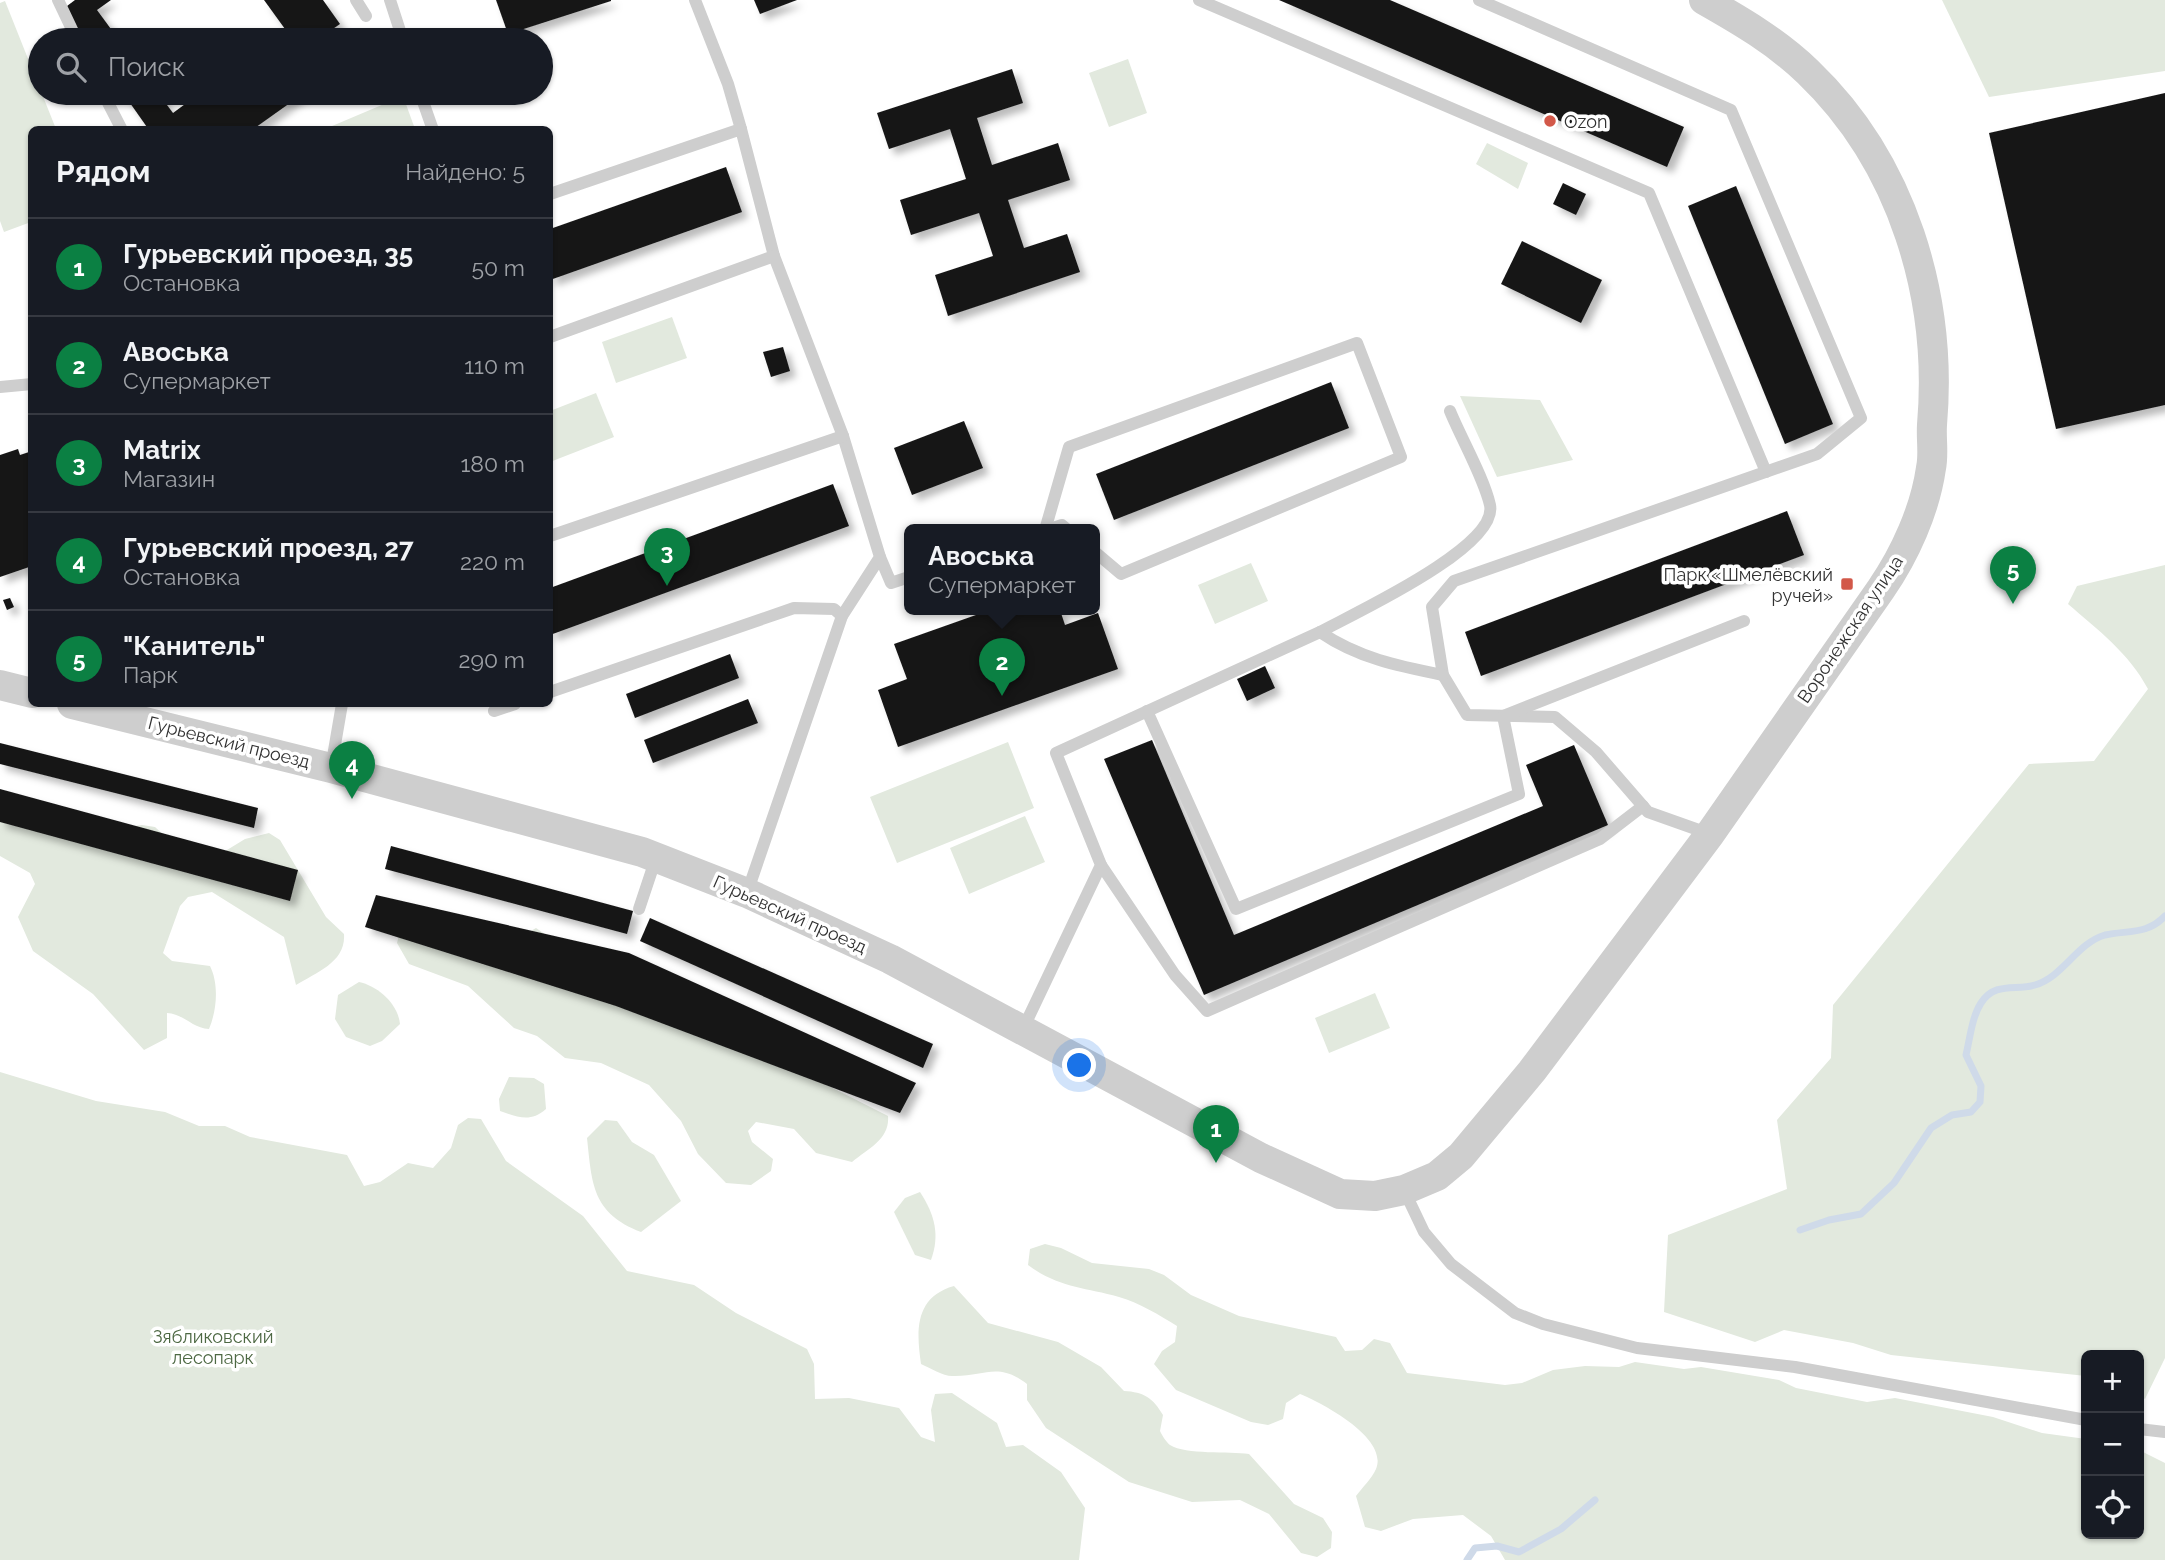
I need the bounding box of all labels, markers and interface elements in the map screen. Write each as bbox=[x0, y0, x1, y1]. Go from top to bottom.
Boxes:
search box bbox=[28, 28, 553, 105]
icon: search bbox=[52, 48, 90, 86]
text: Поиск bbox=[108, 52, 185, 82]
place label: Ozon bbox=[1564, 111, 1607, 132]
marker: Ozon bbox=[1542, 113, 1558, 129]
text: Рядом bbox=[56, 154, 150, 189]
text: Найдено: 5 bbox=[405, 158, 525, 185]
text: Гурьевский проезд, 35 bbox=[123, 239, 413, 269]
text: 1 bbox=[73, 254, 85, 281]
text: 50 m bbox=[471, 254, 525, 281]
text: Остановка bbox=[123, 269, 240, 296]
text: Авоська bbox=[123, 337, 229, 367]
text: 2 bbox=[73, 352, 85, 379]
text: 110 m bbox=[464, 352, 525, 379]
text: Супермаркет bbox=[123, 367, 271, 394]
text: Matrix bbox=[123, 435, 201, 465]
text: 3 bbox=[73, 450, 85, 477]
text: 180 m bbox=[460, 450, 525, 477]
text: Магазин bbox=[123, 465, 215, 492]
popup bbox=[904, 524, 1100, 615]
pin: 3 bbox=[644, 528, 690, 586]
text: Гурьевский проезд, 27 bbox=[123, 533, 414, 563]
text: Авоська bbox=[928, 541, 1034, 571]
pin: 5 bbox=[1990, 546, 2036, 604]
text: 4 bbox=[72, 548, 86, 575]
text: 220 m bbox=[460, 548, 525, 575]
street label: Воронежская улица bbox=[1793, 551, 1907, 707]
text: Остановка bbox=[123, 563, 240, 590]
place label: Парк «Шмелёвский ручей» bbox=[1664, 564, 1833, 606]
text: Супермаркет bbox=[928, 571, 1076, 598]
marker: Парк «Шмелёвский ручей» bbox=[1839, 576, 1855, 592]
text: "Канитель" bbox=[123, 631, 266, 661]
pin: 2 bbox=[979, 638, 1025, 696]
text: 5 bbox=[73, 646, 85, 673]
text: 290 m bbox=[458, 646, 525, 673]
text: Парк bbox=[123, 661, 178, 688]
street label: Гурьевский проезд bbox=[146, 712, 312, 772]
pin: 4 bbox=[329, 741, 375, 799]
street label: Гурьевский проезд bbox=[710, 871, 870, 957]
your location bbox=[1062, 1048, 1096, 1082]
pin: 1 bbox=[1193, 1105, 1239, 1163]
park label: Зябликовский лесопарк bbox=[153, 1326, 273, 1368]
map controls bbox=[2081, 1350, 2144, 1539]
button: + bbox=[2081, 1350, 2144, 1413]
button: − bbox=[2081, 1413, 2144, 1476]
button: locate bbox=[2081, 1476, 2144, 1539]

